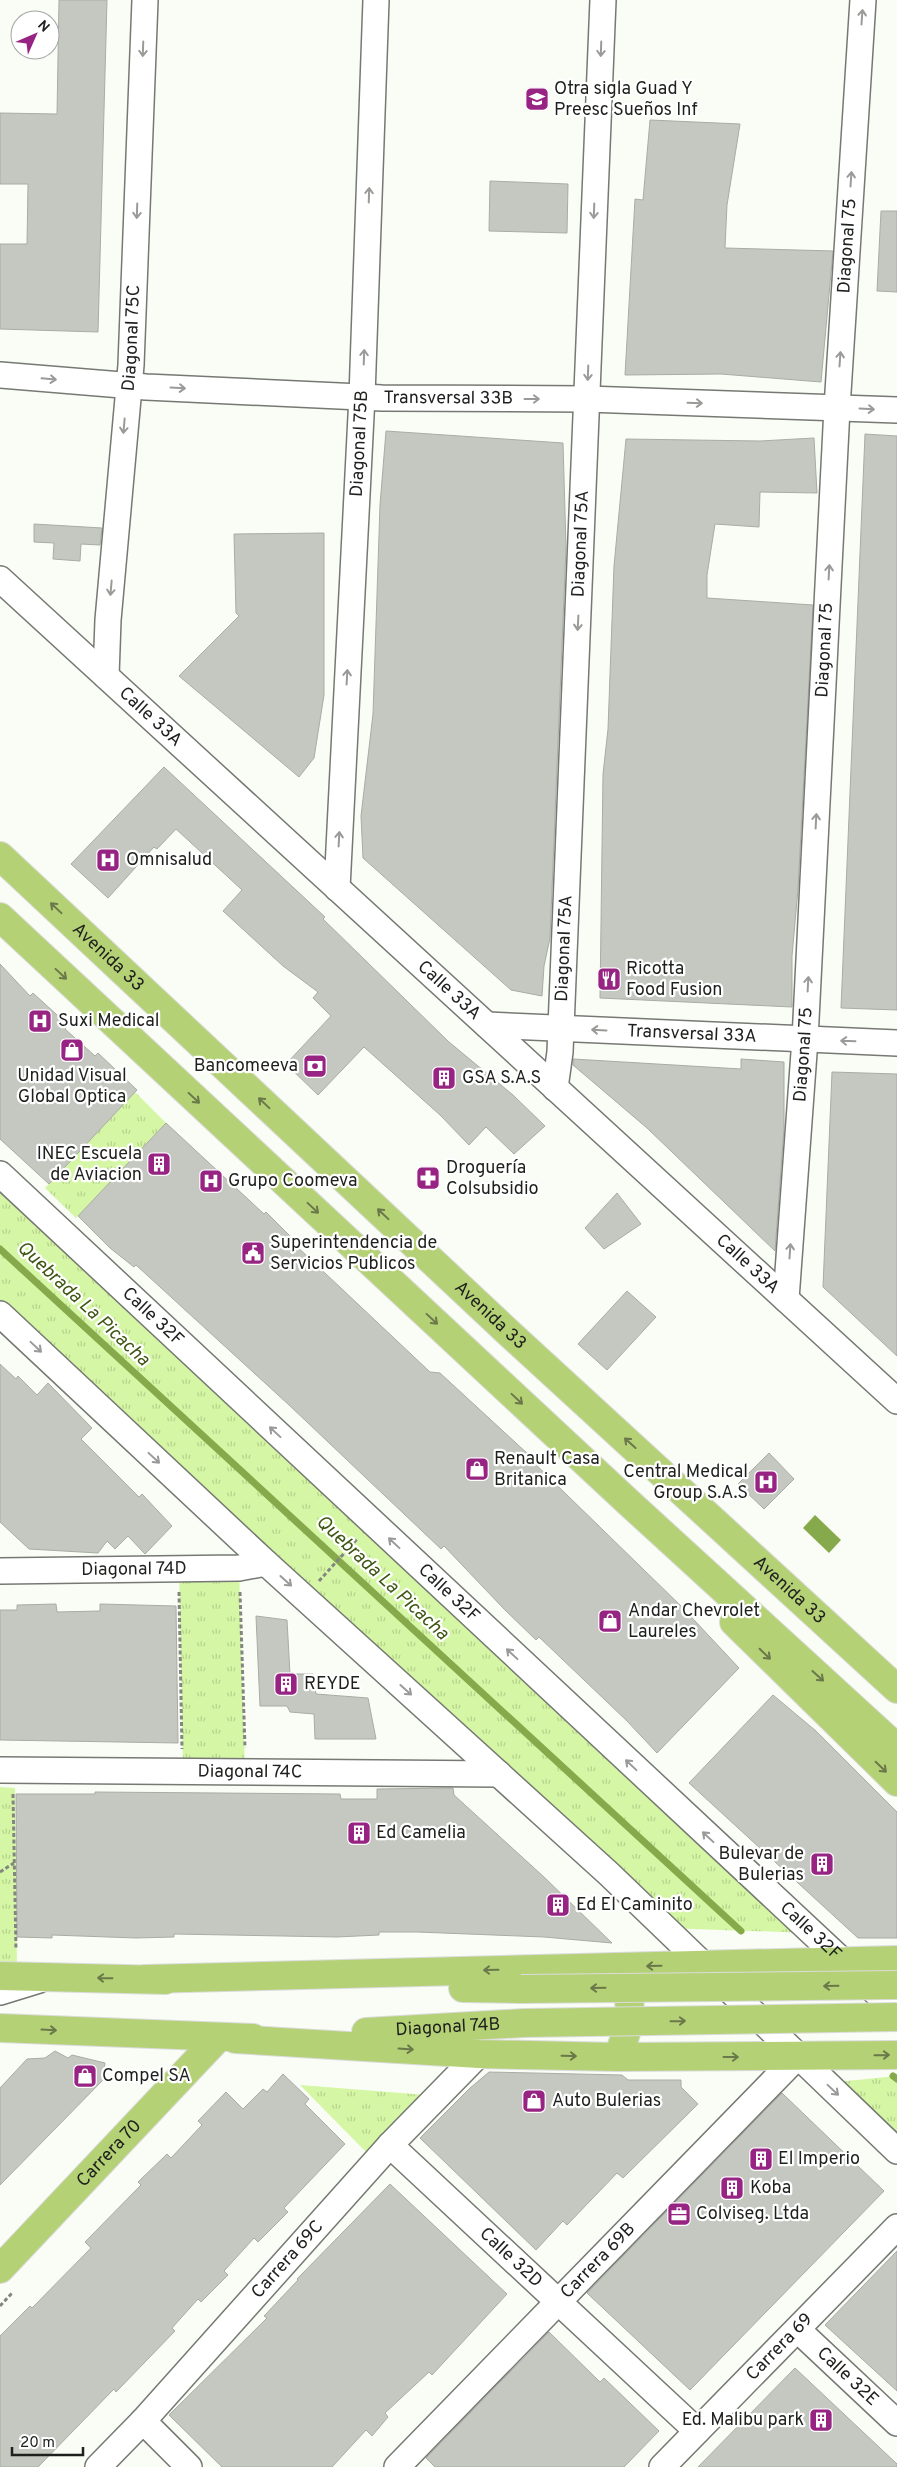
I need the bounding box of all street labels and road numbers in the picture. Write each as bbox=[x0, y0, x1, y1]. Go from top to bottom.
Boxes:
street label: Diagonal 75 bbox=[833, 198, 862, 294]
street label: Diagonal 75C bbox=[117, 284, 146, 392]
street label: Transversal 33B bbox=[383, 387, 513, 410]
street label: Diagonal 75B bbox=[345, 390, 374, 498]
street label: Diagonal 75A bbox=[567, 490, 594, 598]
street label: Diagonal 75 bbox=[811, 602, 839, 698]
street label: Calle 33A bbox=[114, 682, 187, 752]
street label: Diagonal 75A bbox=[551, 894, 578, 1002]
street label: Avenida 33 bbox=[67, 918, 149, 997]
street label: Calle 33A bbox=[412, 956, 486, 1025]
street label: Diagonal 75 bbox=[789, 1007, 818, 1103]
street label: Transversal 33A bbox=[626, 1020, 757, 1048]
street label: Calle 33A bbox=[711, 1229, 784, 1299]
street label: Avenida 33 bbox=[449, 1276, 531, 1355]
street label: Calle 32F bbox=[117, 1282, 188, 1351]
street label: Avenida 33 bbox=[748, 1551, 830, 1629]
street label: Diagonal 74D bbox=[81, 1557, 187, 1581]
street label: Calle 32F bbox=[413, 1559, 484, 1628]
street label: Diagonal 74C bbox=[197, 1760, 303, 1784]
street label: Calle 32F bbox=[775, 1897, 846, 1965]
street label: Diagonal 74B bbox=[395, 2013, 501, 2042]
street label: Carrera 70 bbox=[72, 2115, 147, 2192]
street label: Carrera 69C bbox=[246, 2216, 329, 2304]
street label: Carrera 69B bbox=[556, 2218, 640, 2304]
street label: Calle 32D bbox=[474, 2222, 547, 2293]
street label: Carrera 69 bbox=[741, 2308, 818, 2386]
street label: Calle 32E bbox=[812, 2342, 883, 2411]

